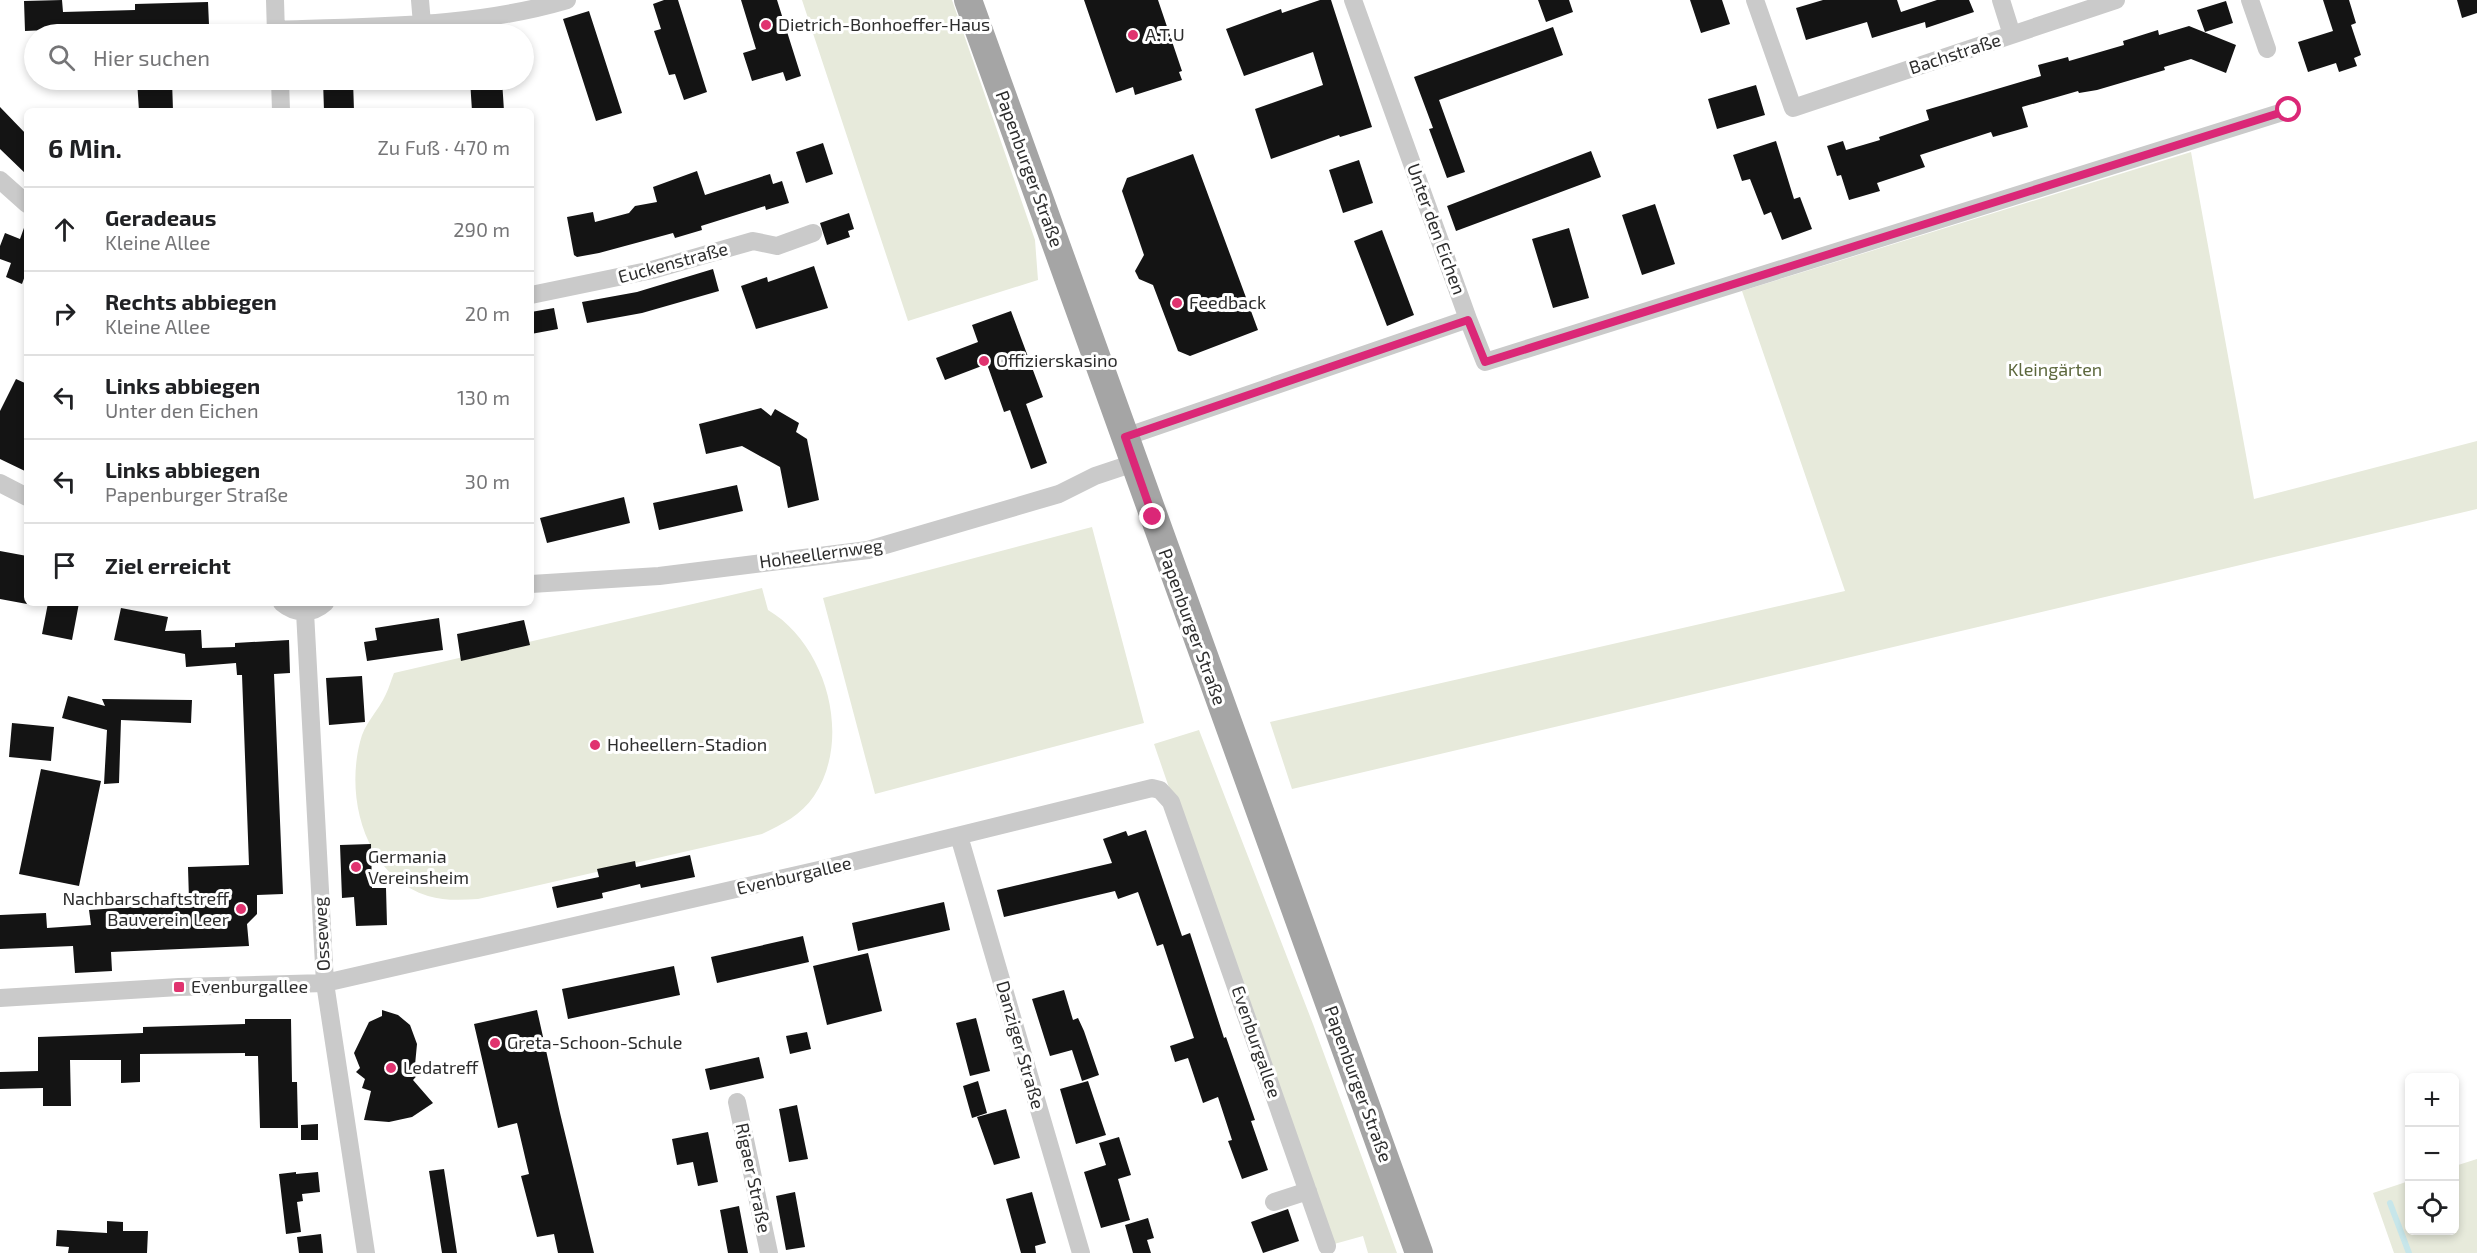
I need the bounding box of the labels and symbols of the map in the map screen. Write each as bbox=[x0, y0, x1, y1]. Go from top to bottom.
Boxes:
place label: Dietrich-Bonhoeffer-Haus bbox=[778, 13, 990, 35]
marker: Dietrich-Bonhoeffer-Haus bbox=[759, 18, 773, 32]
place label: A.T.U bbox=[1145, 23, 1185, 45]
marker: A.T.U bbox=[1126, 28, 1140, 42]
street label: Bachstraße bbox=[1906, 28, 2003, 78]
street label: Papenburger Straße bbox=[991, 87, 1068, 250]
route start bbox=[2275, 96, 2301, 122]
street label: Unter den Eichen bbox=[1403, 160, 1471, 297]
street label: Euckenstraße bbox=[615, 237, 730, 287]
place label: Feedback bbox=[1189, 291, 1266, 313]
marker: Feedback bbox=[1170, 296, 1184, 310]
place label: Offizierskasino bbox=[996, 349, 1118, 371]
marker: Offizierskasino bbox=[977, 354, 991, 368]
park label: Kleingärten bbox=[2008, 358, 2102, 380]
route end bbox=[1139, 503, 1165, 529]
street label: Hoheellernweg bbox=[758, 533, 884, 573]
street label: Papenburger Straße bbox=[1154, 545, 1231, 708]
place label: Hoheellern-Stadion bbox=[607, 733, 767, 755]
marker: Hoheellern-Stadion bbox=[588, 738, 602, 752]
place label: Germania Vereinsheim bbox=[368, 845, 469, 888]
street label: Evenburgallee bbox=[734, 851, 853, 899]
marker: Germania Vereinsheim bbox=[349, 860, 363, 874]
place label: Nachbarschaftstreff Bauverein Leer bbox=[62, 887, 230, 930]
street label: Osseweg bbox=[308, 896, 334, 972]
marker: Nachbarschaftstreff Bauverein Leer bbox=[234, 902, 248, 916]
place label: Evenburgallee bbox=[191, 975, 308, 997]
street label: Danziger Straße bbox=[992, 978, 1050, 1111]
marker: Evenburgallee bbox=[172, 980, 186, 994]
street label: Evenburgallee bbox=[1227, 983, 1286, 1101]
street label: Papenburger Straße bbox=[1320, 1002, 1397, 1165]
place label: Greta-Schoon-Schule bbox=[507, 1031, 682, 1053]
marker: Greta-Schoon-Schule bbox=[488, 1036, 502, 1050]
place label: Ledatreff bbox=[403, 1056, 480, 1078]
marker: Ledatreff bbox=[384, 1061, 398, 1075]
street label: Rigaer Straße bbox=[732, 1121, 776, 1235]

